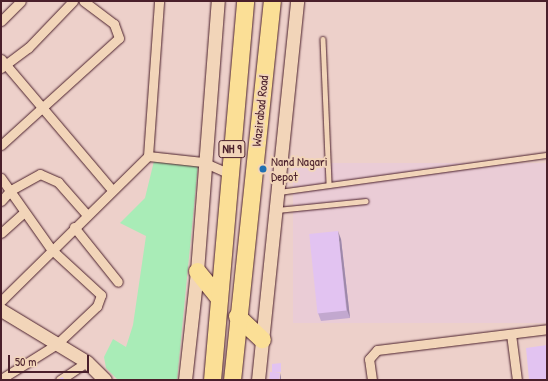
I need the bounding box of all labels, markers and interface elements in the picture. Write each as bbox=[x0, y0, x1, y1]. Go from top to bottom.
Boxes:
street label: Wazirabad Road bbox=[249, 75, 271, 147]
road number: NH 9 bbox=[218, 139, 246, 159]
place label: Nand Nagari Depot bbox=[271, 154, 328, 185]
marker: Nand Nagari Depot bbox=[258, 164, 268, 174]
scale bar bbox=[10, 347, 91, 373]
text: 50 m bbox=[15, 353, 36, 370]

